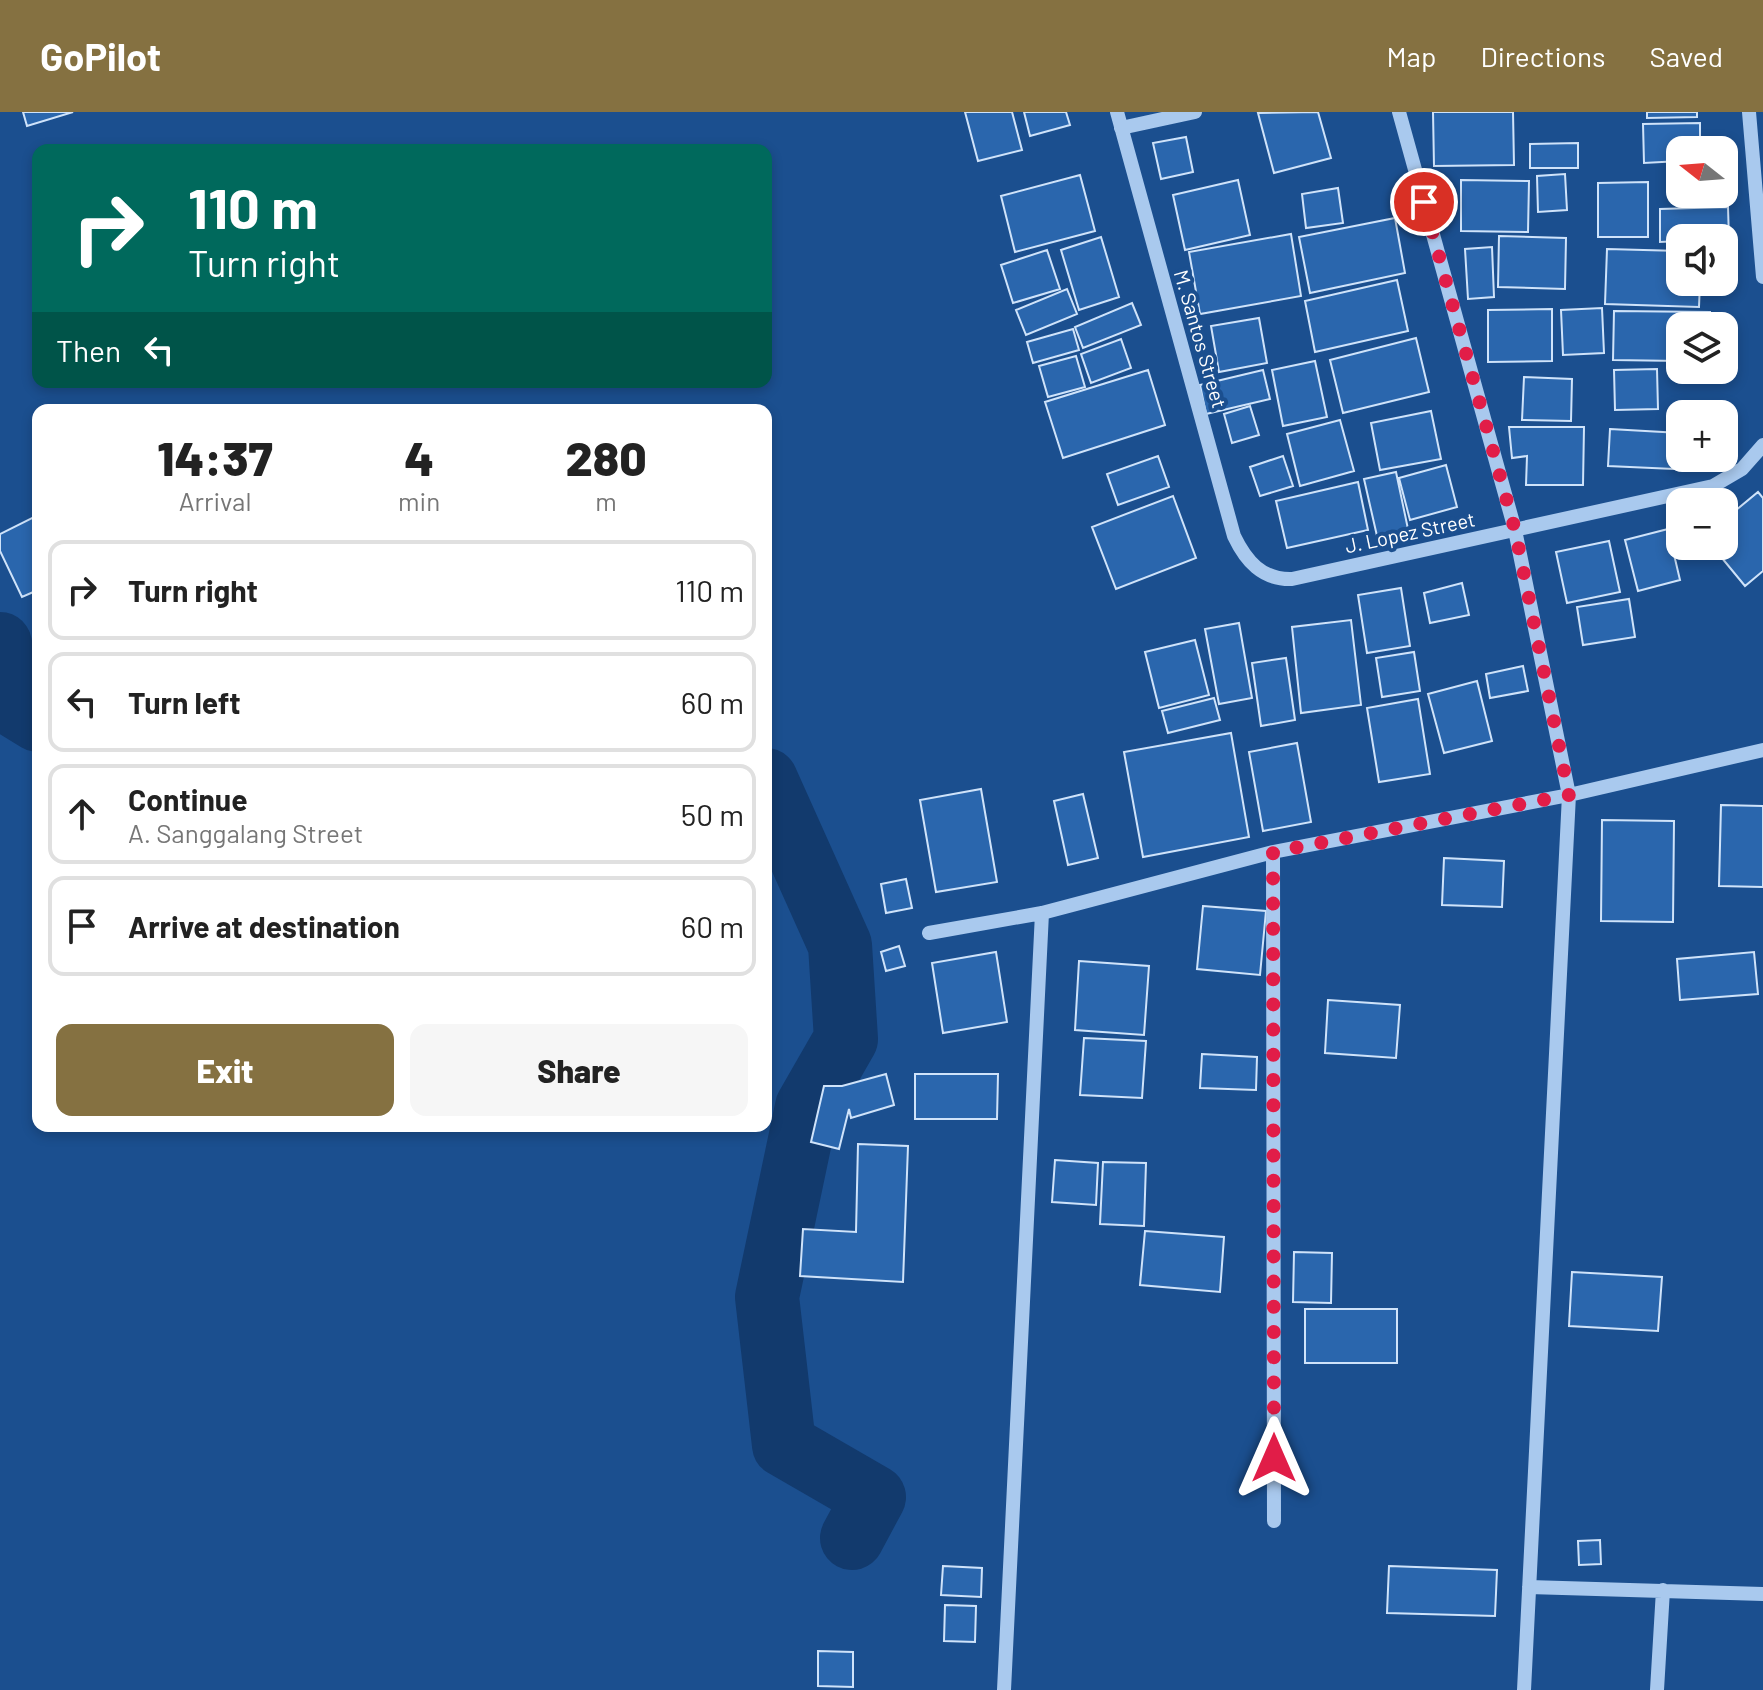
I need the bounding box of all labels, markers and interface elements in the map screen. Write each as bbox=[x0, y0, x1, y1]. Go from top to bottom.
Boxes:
text: GoPilot bbox=[40, 33, 161, 79]
text: Map bbox=[1387, 39, 1436, 73]
text: Directions bbox=[1480, 39, 1606, 73]
text: Saved bbox=[1650, 39, 1723, 73]
north arrow bbox=[1666, 136, 1738, 208]
map controls bbox=[1666, 136, 1738, 560]
pin bbox=[1390, 168, 1458, 236]
text: 110 m bbox=[188, 173, 318, 240]
icon: right bbox=[56, 176, 160, 280]
icon: arrive bbox=[1402, 180, 1446, 224]
button: sound bbox=[1666, 224, 1738, 296]
text: Turn right bbox=[188, 241, 340, 284]
street label: M. Santos Street bbox=[1170, 267, 1232, 411]
button: layers bbox=[1666, 312, 1738, 384]
icon: left bbox=[137, 328, 181, 372]
text: Then bbox=[56, 332, 121, 368]
button: + bbox=[1666, 400, 1738, 472]
text: 14:37 bbox=[157, 428, 273, 486]
text: 4 bbox=[404, 428, 434, 486]
text: 280 bbox=[566, 428, 647, 486]
text: Arrival bbox=[179, 485, 251, 516]
text: min bbox=[398, 485, 440, 516]
text: m bbox=[595, 485, 617, 516]
button: − bbox=[1666, 488, 1738, 560]
street label: J. Lopez Street bbox=[1343, 507, 1477, 557]
icon: right bbox=[60, 568, 104, 612]
text: Turn right bbox=[128, 572, 258, 608]
text: 110 m bbox=[675, 572, 744, 608]
icon: left bbox=[60, 680, 104, 724]
text: Turn left bbox=[128, 684, 241, 720]
text: 60 m bbox=[681, 684, 744, 720]
text: Continue bbox=[128, 781, 248, 817]
icon: ahead bbox=[60, 792, 104, 836]
text: 50 m bbox=[681, 796, 744, 832]
text: A. Sanggalang Street bbox=[128, 817, 363, 848]
icon: arrive bbox=[60, 904, 104, 948]
text: Arrive at destination bbox=[128, 908, 400, 944]
text: 60 m bbox=[681, 908, 744, 944]
button: Exit bbox=[56, 1024, 394, 1116]
button: Share bbox=[410, 1024, 748, 1116]
position arrow bbox=[1232, 1416, 1316, 1500]

